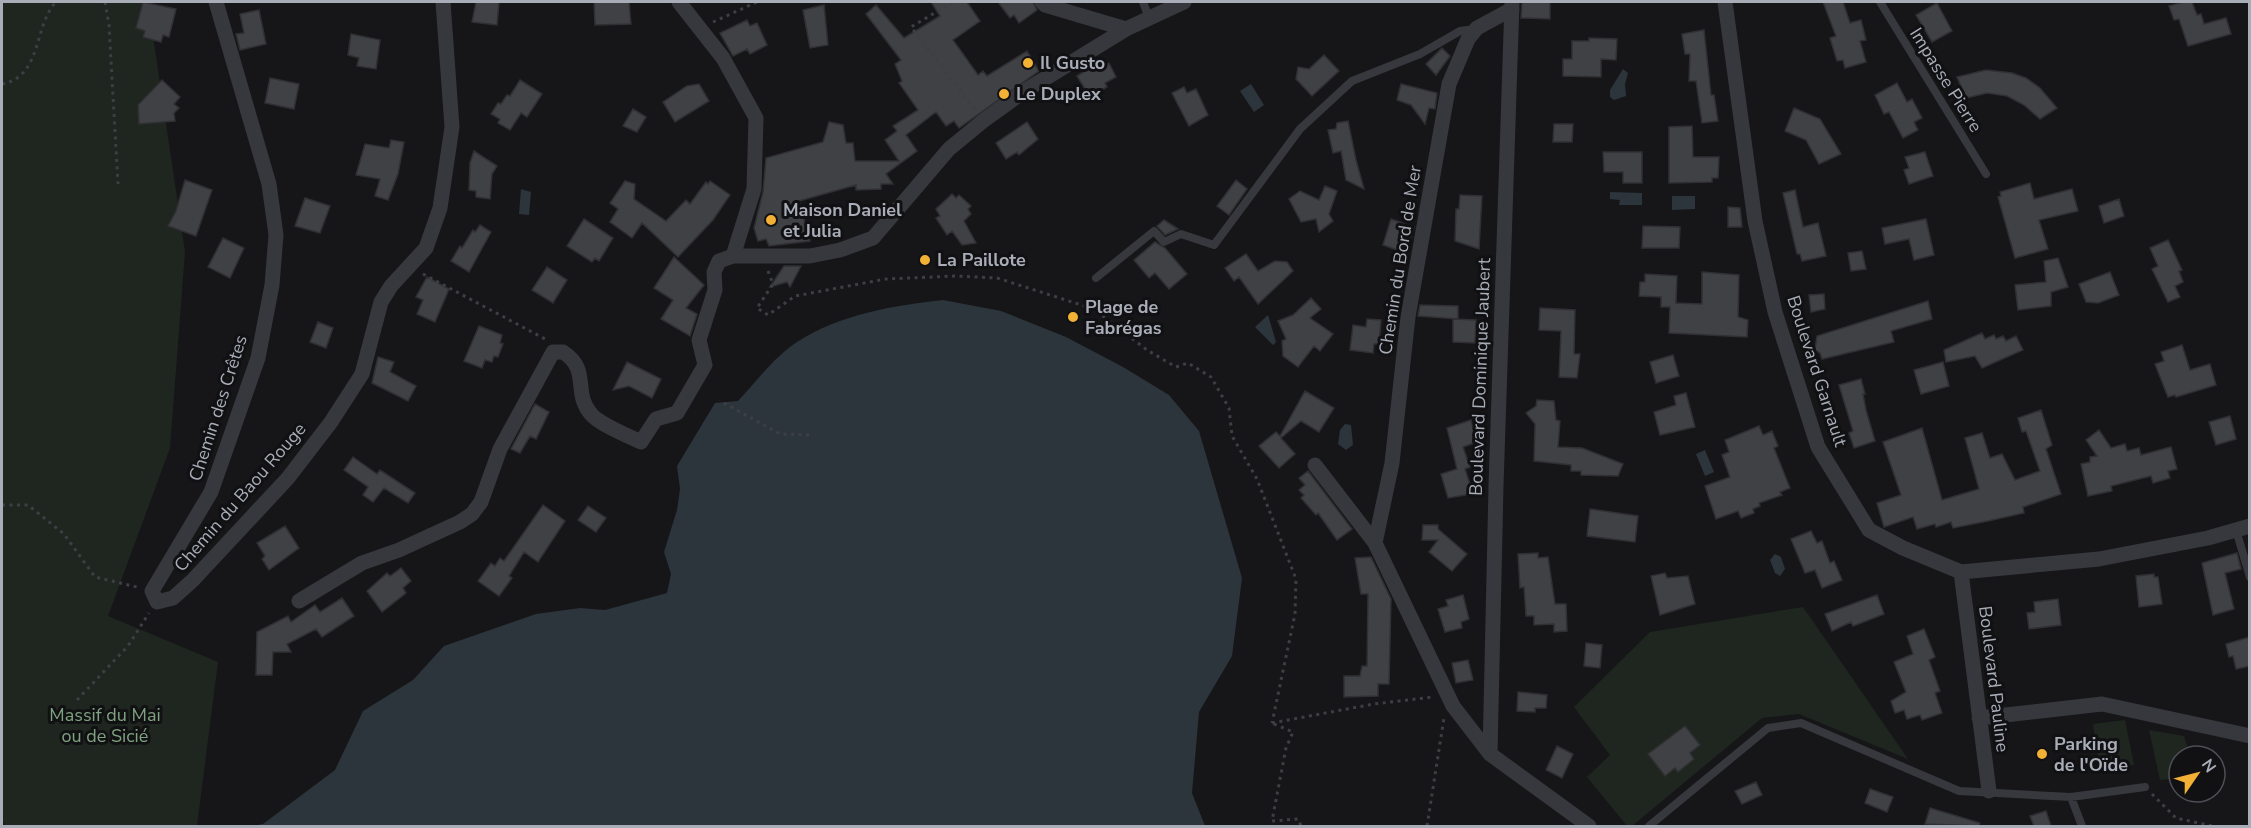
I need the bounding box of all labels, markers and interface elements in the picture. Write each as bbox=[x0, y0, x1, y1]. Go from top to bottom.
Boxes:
street label: Impasse Pierre bbox=[1904, 23, 1988, 137]
place label: Il Gusto bbox=[1040, 51, 1105, 75]
marker: Il Gusto bbox=[1021, 56, 1035, 70]
place label: Le Duplex bbox=[1016, 82, 1101, 106]
marker: Le Duplex bbox=[997, 87, 1011, 101]
street label: Chemin du Bord de Mer bbox=[1373, 163, 1427, 356]
place label: Maison Daniel et Julia bbox=[783, 198, 902, 243]
marker: Maison Daniel et Julia bbox=[764, 213, 778, 227]
place label: La Paillote bbox=[937, 248, 1026, 272]
marker: La Paillote bbox=[918, 253, 932, 267]
street label: Boulevard Dominique Jaubert bbox=[1464, 257, 1496, 496]
street label: Boulevard Garnault bbox=[1781, 292, 1853, 450]
place label: Plage de Fabrégas bbox=[1085, 295, 1162, 340]
marker: Plage de Fabrégas bbox=[1066, 310, 1080, 324]
street label: Chemin des Crêtes bbox=[183, 332, 253, 484]
street label: Chemin du Baou Rouge bbox=[169, 417, 311, 577]
street label: Boulevard Pauline bbox=[1973, 605, 2015, 753]
park label: Massif du Mai ou de Sicié bbox=[49, 703, 161, 748]
place label: Parking de l'Oïde bbox=[2054, 732, 2128, 777]
north arrow bbox=[2167, 744, 2227, 804]
marker: Parking de l'Oïde bbox=[2035, 747, 2049, 761]
text: N bbox=[2196, 755, 2221, 777]

